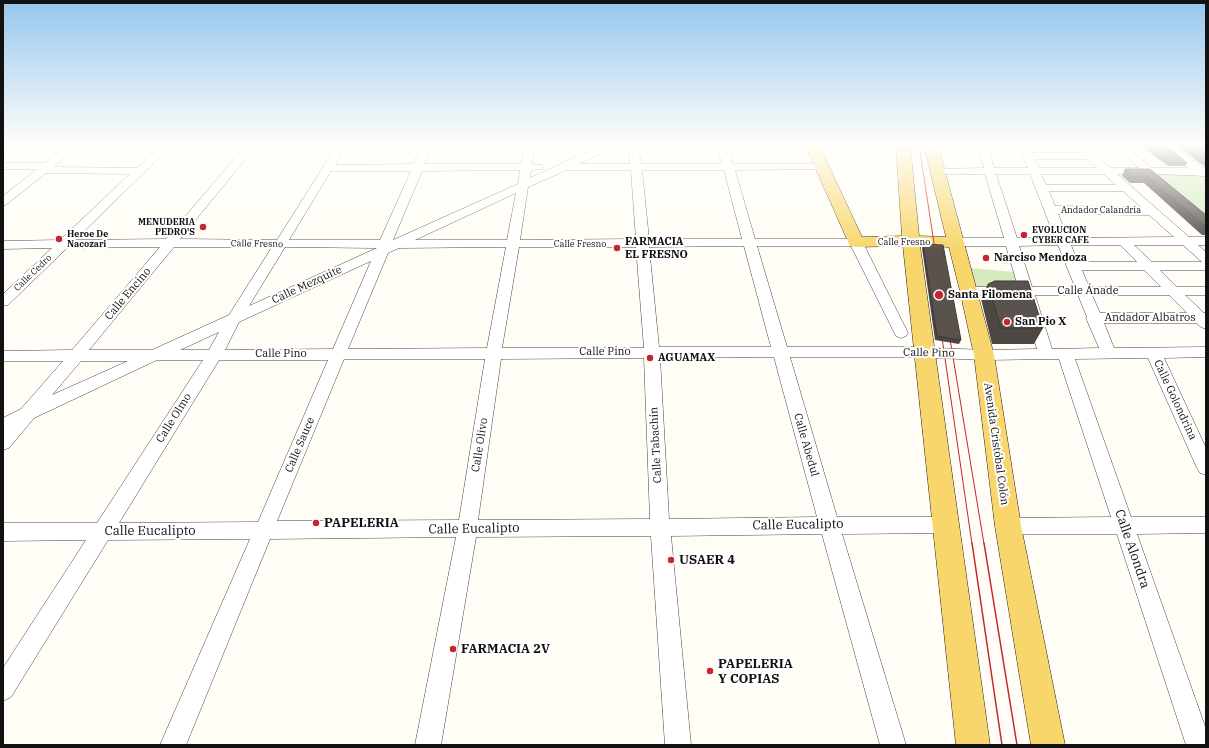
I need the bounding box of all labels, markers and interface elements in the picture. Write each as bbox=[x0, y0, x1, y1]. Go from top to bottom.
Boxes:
street label: Andador Calandria bbox=[1061, 205, 1141, 215]
place label: MENUDERIA PEDRO'S bbox=[138, 217, 195, 238]
marker: MENUDERIA PEDRO'S bbox=[198, 222, 208, 232]
place label: EVOLUCION CYBER CAFE bbox=[1032, 225, 1089, 246]
place label: Heroe De Nacozari bbox=[67, 229, 108, 250]
marker: EVOLUCION CYBER CAFE bbox=[1019, 230, 1029, 240]
marker: Heroe De Nacozari bbox=[54, 234, 64, 244]
place label: FARMACIA EL FRESNO bbox=[625, 235, 688, 261]
street label: Calle Fresno bbox=[878, 237, 930, 247]
street label: Calle Fresno bbox=[231, 238, 283, 250]
street label: Calle Fresno bbox=[554, 239, 606, 249]
marker: FARMACIA EL FRESNO bbox=[612, 243, 622, 253]
place label: Narciso Mendoza bbox=[994, 251, 1087, 265]
street label: Calle Cedro bbox=[12, 252, 54, 294]
marker: Narciso Mendoza bbox=[981, 253, 991, 263]
street label: Calle Mezquite bbox=[270, 263, 344, 307]
street label: Calle Encino bbox=[102, 265, 154, 323]
street label: Calle Ánade bbox=[1057, 284, 1119, 298]
place label: Santa Filomena bbox=[948, 288, 1032, 302]
marker: Santa Filomena bbox=[933, 289, 945, 301]
street label: Andador Albatros bbox=[1104, 311, 1196, 325]
place label: San Pio X bbox=[1015, 315, 1066, 329]
marker: San Pio X bbox=[1002, 317, 1012, 327]
street label: Calle Pino bbox=[579, 345, 631, 359]
street label: Calle Pino bbox=[903, 346, 955, 360]
street label: Calle Pino bbox=[255, 347, 307, 361]
place label: AGUAMAX bbox=[658, 351, 715, 365]
marker: AGUAMAX bbox=[645, 353, 655, 363]
street label: Calle Golondrina bbox=[1151, 358, 1199, 442]
street label: Avenida Cristóbal Colón bbox=[981, 382, 1011, 506]
street label: Calle Olmo bbox=[154, 391, 194, 445]
street label: Calle Tabachín bbox=[647, 406, 665, 484]
street label: Calle Abedul bbox=[791, 412, 821, 478]
street label: Calle Sauce bbox=[282, 415, 318, 475]
street label: Calle Olivo bbox=[469, 417, 491, 473]
street label: Calle Alondra bbox=[1111, 508, 1153, 590]
place label: PAPELERIA bbox=[324, 515, 399, 531]
street label: Calle Eucalipto bbox=[752, 516, 844, 534]
marker: PAPELERIA bbox=[311, 518, 321, 528]
street label: Calle Eucalipto bbox=[428, 520, 520, 538]
street label: Calle Eucalipto bbox=[104, 523, 196, 539]
place label: USAER 4 bbox=[679, 552, 735, 568]
marker: USAER 4 bbox=[666, 555, 676, 565]
place label: FARMACIA 2V bbox=[461, 641, 550, 657]
marker: FARMACIA 2V bbox=[448, 644, 458, 654]
place label: PAPELERIA Y COPIAS bbox=[718, 656, 793, 687]
marker: PAPELERIA Y COPIAS bbox=[705, 666, 715, 676]

